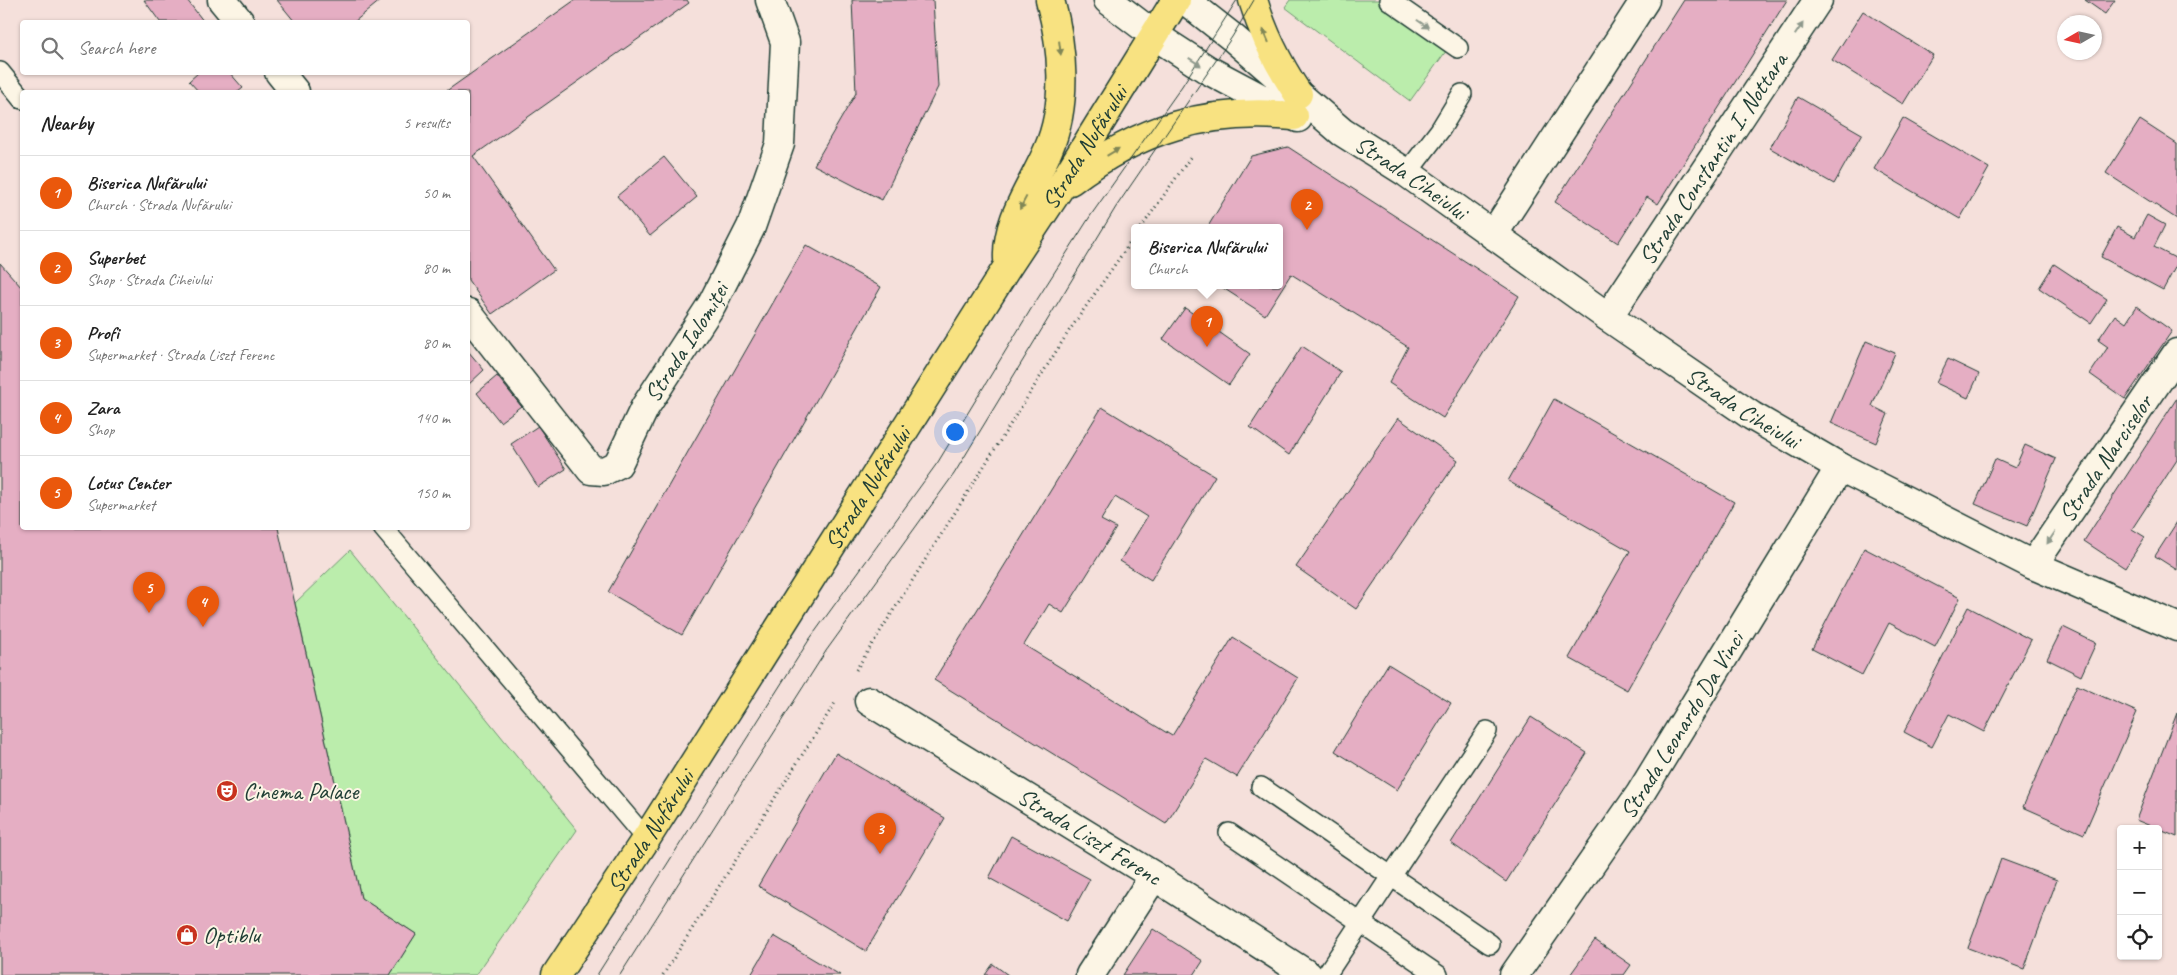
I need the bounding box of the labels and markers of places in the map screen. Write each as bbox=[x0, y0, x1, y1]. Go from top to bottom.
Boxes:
pin: 2 bbox=[1291, 189, 1323, 230]
pin: 1 bbox=[1191, 306, 1223, 347]
pin: 5 bbox=[133, 572, 165, 613]
pin: 4 bbox=[187, 586, 219, 627]
place label: Cinema Palace bbox=[243, 776, 361, 806]
theatre icon: Cinema Palace bbox=[215, 779, 239, 803]
pin: 3 bbox=[864, 813, 896, 854]
place label: Optiblu bbox=[203, 920, 262, 950]
shop icon: Optiblu bbox=[175, 923, 199, 947]

